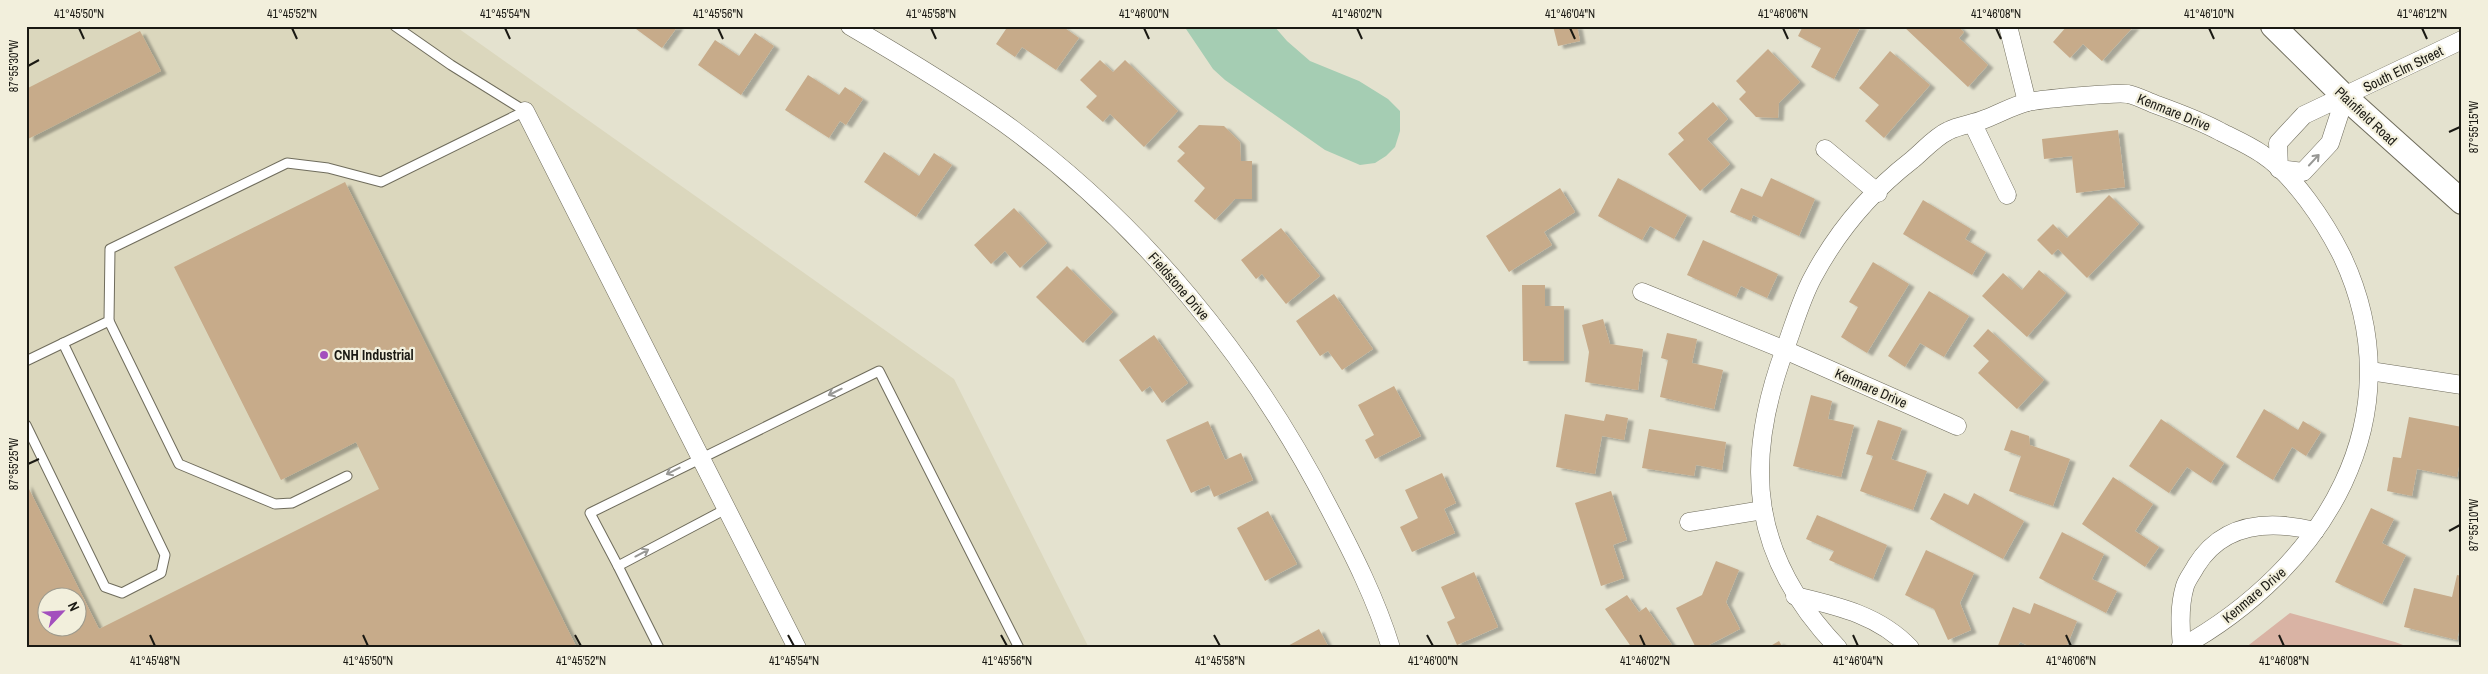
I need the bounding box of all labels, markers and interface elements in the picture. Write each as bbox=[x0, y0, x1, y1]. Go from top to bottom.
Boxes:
text: 41°45'50"N bbox=[54, 6, 104, 22]
text: 41°45'52"N bbox=[267, 6, 317, 22]
text: 41°45'54"N bbox=[480, 6, 530, 22]
text: 41°45'56"N bbox=[693, 6, 743, 22]
text: 41°45'58"N bbox=[906, 6, 956, 22]
text: 41°46'00"N bbox=[1119, 6, 1169, 22]
text: 41°46'02"N bbox=[1332, 6, 1382, 22]
text: 41°46'04"N bbox=[1545, 6, 1595, 22]
text: 41°46'06"N bbox=[1758, 6, 1808, 22]
text: 41°46'08"N bbox=[1971, 6, 2021, 22]
text: 41°46'10"N bbox=[2184, 6, 2234, 22]
text: 41°46'12"N bbox=[2397, 6, 2447, 22]
text: 87°55'30"W bbox=[6, 39, 22, 92]
street label: South Elm Street bbox=[2360, 42, 2446, 96]
street label: Plainfield Road bbox=[2331, 83, 2401, 149]
street label: Kenmare Drive bbox=[2135, 89, 2213, 135]
text: 87°55'15"W bbox=[2466, 100, 2482, 153]
one-way arrow bbox=[2308, 154, 2320, 166]
street label: Fieldstone Drive bbox=[1145, 248, 1213, 324]
place label: CNH Industrial bbox=[334, 346, 414, 364]
marker: CNH Industrial bbox=[318, 349, 330, 361]
street label: Kenmare Drive bbox=[1832, 364, 1910, 412]
one-way arrow bbox=[828, 388, 843, 398]
text: 87°55'25"W bbox=[6, 437, 22, 490]
one-way arrow bbox=[666, 466, 681, 476]
text: 87°55'10"W bbox=[2466, 498, 2482, 551]
one-way arrow bbox=[634, 548, 649, 557]
street label: Kenmare Drive bbox=[2219, 563, 2289, 627]
north arrow bbox=[38, 586, 88, 636]
text: N bbox=[64, 599, 84, 614]
text: 41°45'48"N bbox=[130, 653, 180, 669]
text: 41°45'50"N bbox=[343, 653, 393, 669]
text: 41°45'52"N bbox=[556, 653, 606, 669]
text: 41°45'54"N bbox=[769, 653, 819, 669]
text: 41°45'56"N bbox=[982, 653, 1032, 669]
text: 41°45'58"N bbox=[1195, 653, 1245, 669]
text: 41°46'00"N bbox=[1408, 653, 1458, 669]
text: 41°46'02"N bbox=[1620, 653, 1670, 669]
text: 41°46'04"N bbox=[1833, 653, 1883, 669]
text: 41°46'06"N bbox=[2046, 653, 2096, 669]
text: 41°46'08"N bbox=[2259, 653, 2309, 669]

